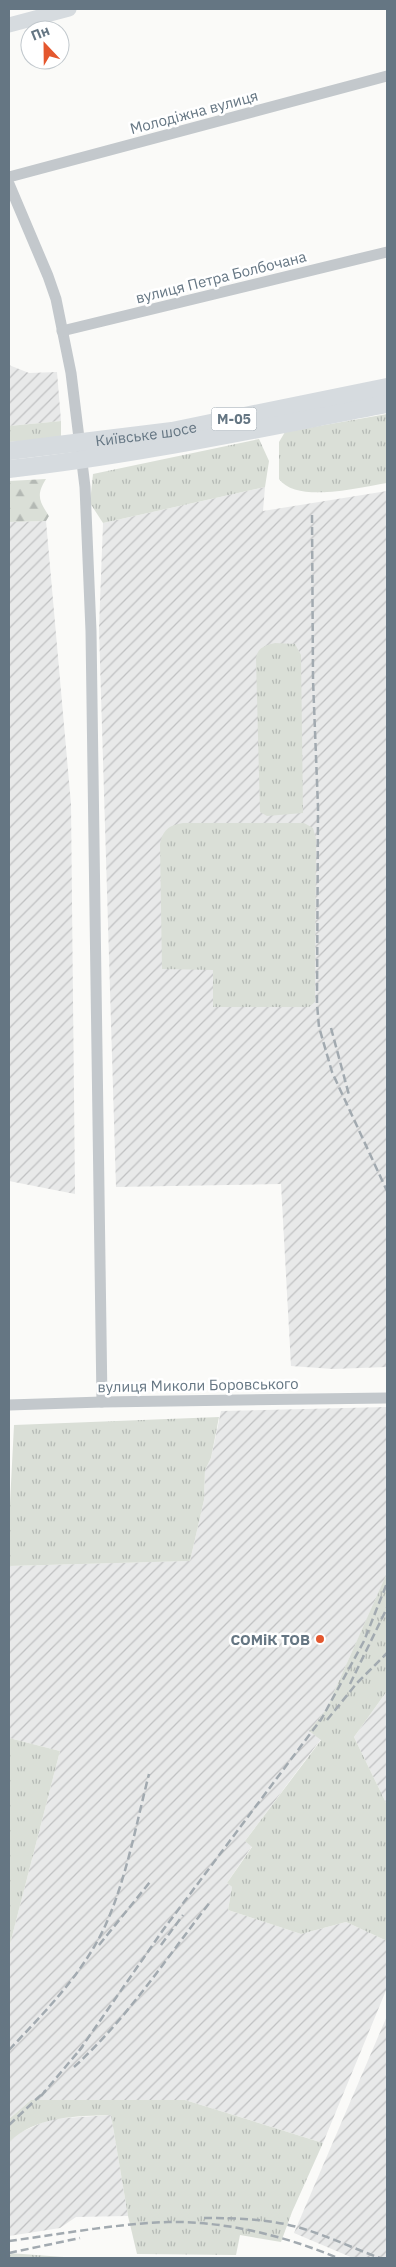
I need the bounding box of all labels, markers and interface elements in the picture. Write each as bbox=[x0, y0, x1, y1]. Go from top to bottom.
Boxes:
north arrow bbox=[20, 20, 70, 70]
text: Пн bbox=[28, 21, 52, 45]
street label: Молодіжна вулиця bbox=[128, 86, 260, 138]
street label: вулиця Петра Болбочана bbox=[134, 247, 308, 307]
road number: М-05 bbox=[212, 408, 256, 430]
street label: Київське шосе bbox=[94, 417, 198, 450]
street label: вулиця Миколи Боровського bbox=[97, 1374, 299, 1396]
place label: СОМіК ТОВ bbox=[230, 1630, 310, 1649]
marker: СОМіК ТОВ bbox=[314, 1633, 326, 1645]

